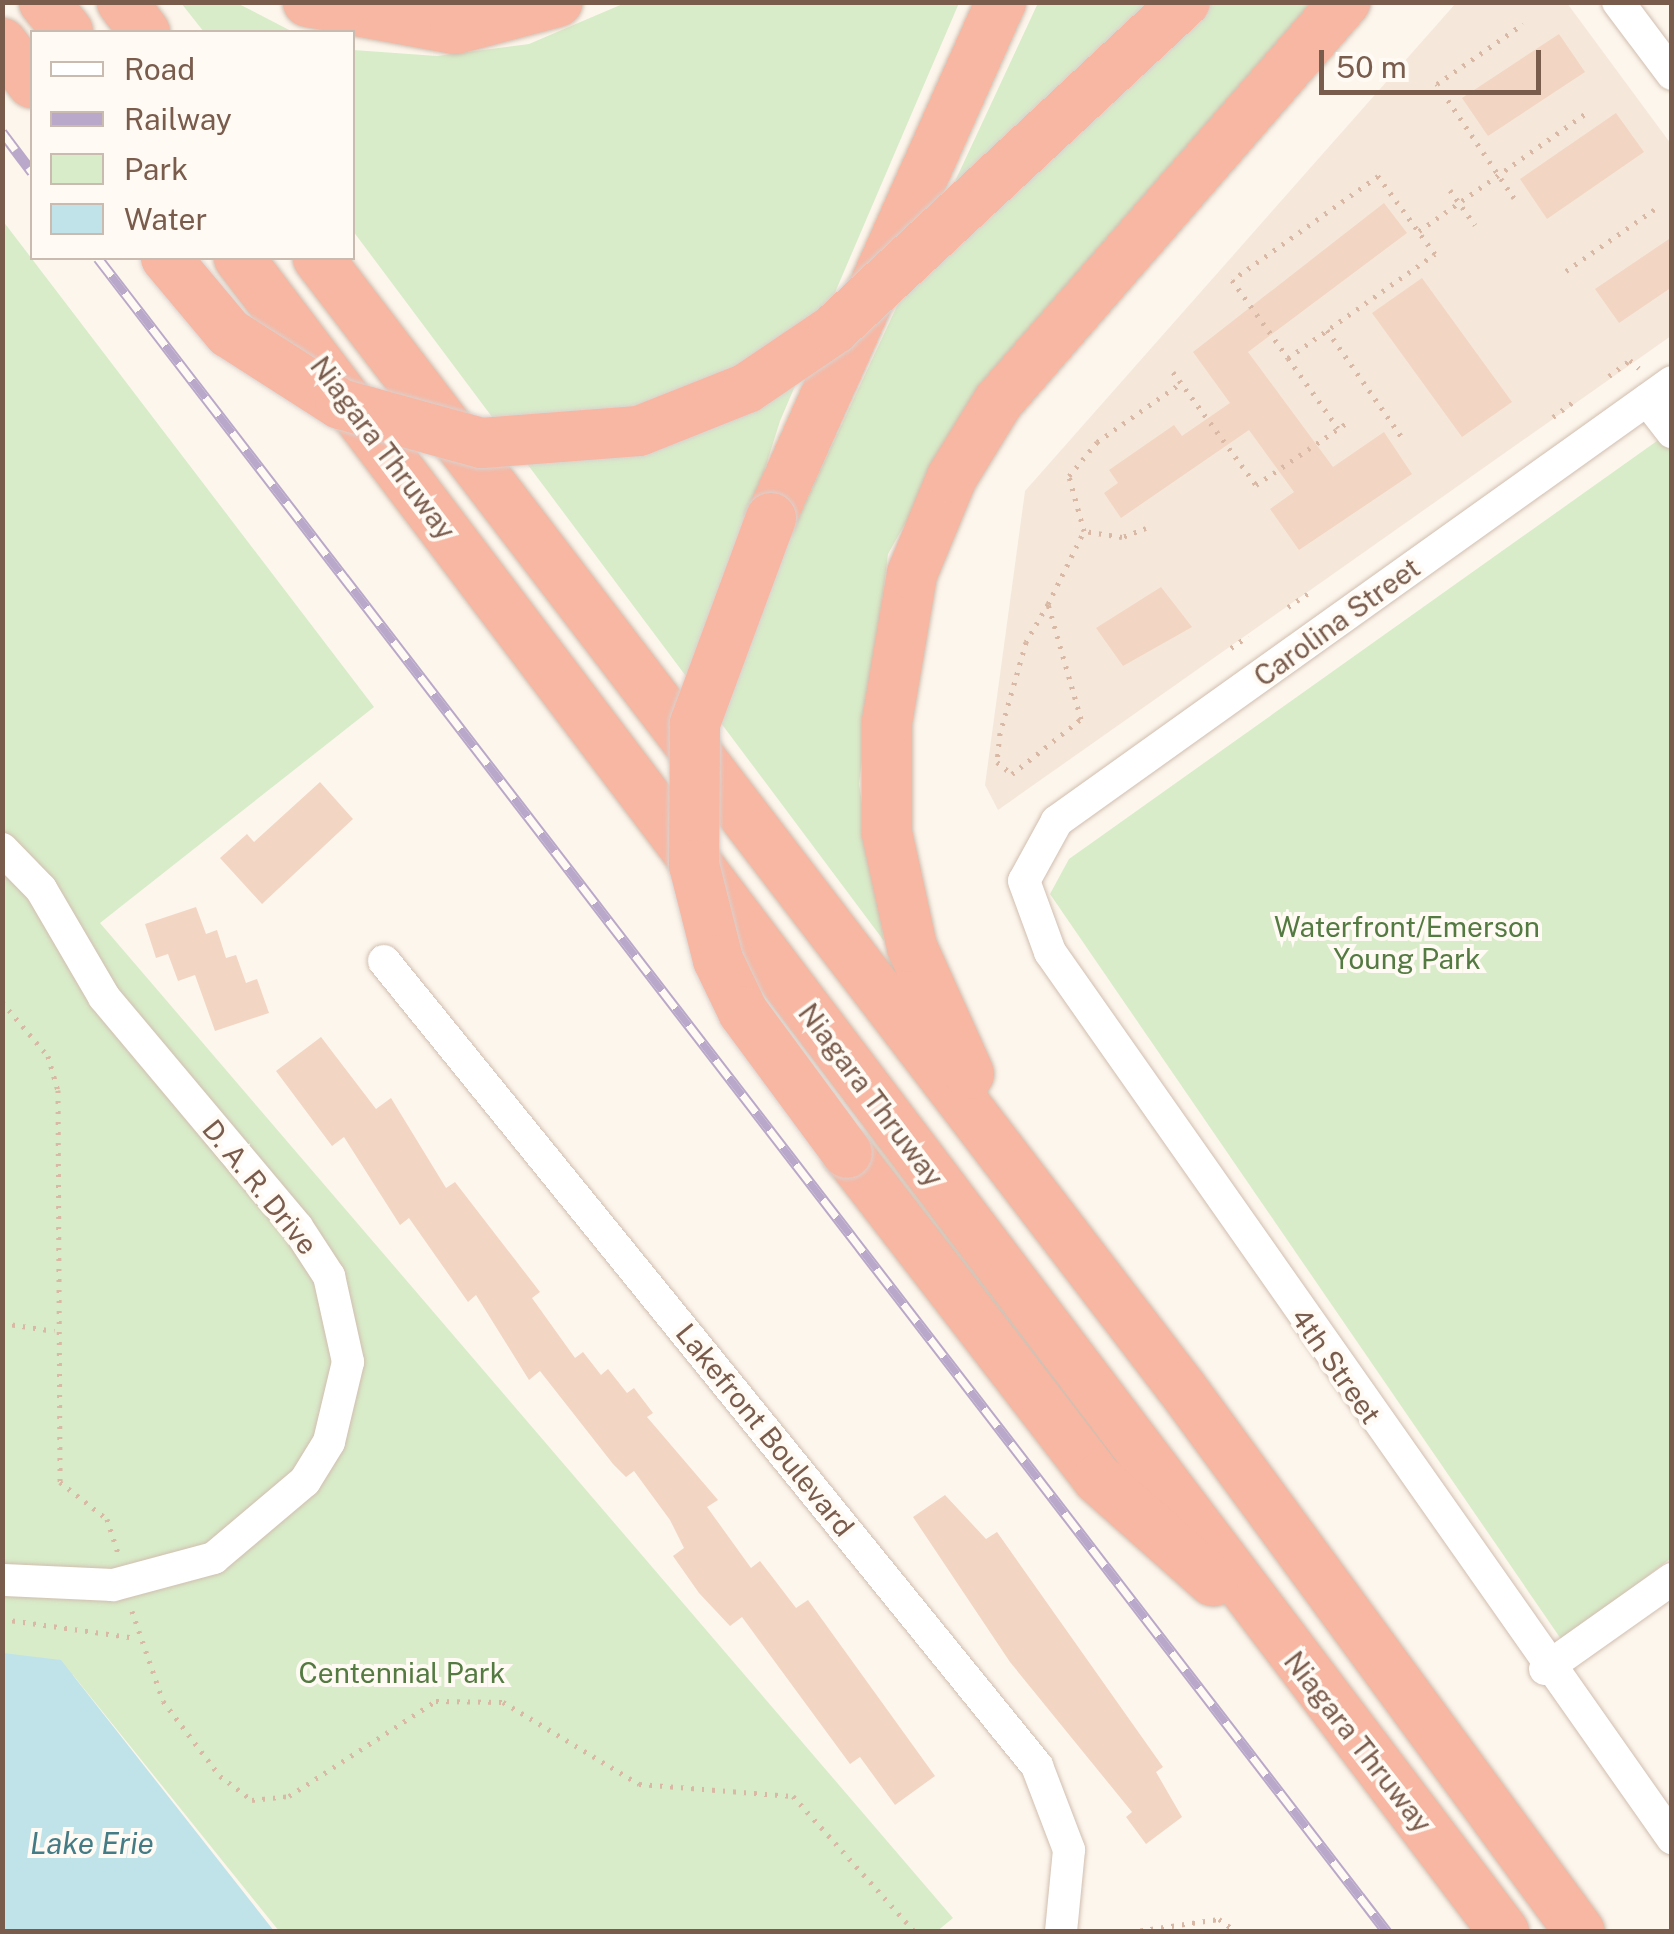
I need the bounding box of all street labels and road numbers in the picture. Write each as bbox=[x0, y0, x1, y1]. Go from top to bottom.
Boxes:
street label: Niagara Thruway bbox=[303, 350, 463, 546]
street label: Carolina Street bbox=[1248, 551, 1426, 693]
street label: Niagara Thruway bbox=[791, 997, 951, 1193]
street label: D. A. R. Drive bbox=[195, 1113, 325, 1261]
street label: 4th Street bbox=[1284, 1302, 1388, 1430]
street label: Lakefront Boulevard bbox=[669, 1317, 861, 1543]
street label: Niagara Thruway bbox=[1277, 1645, 1439, 1839]

